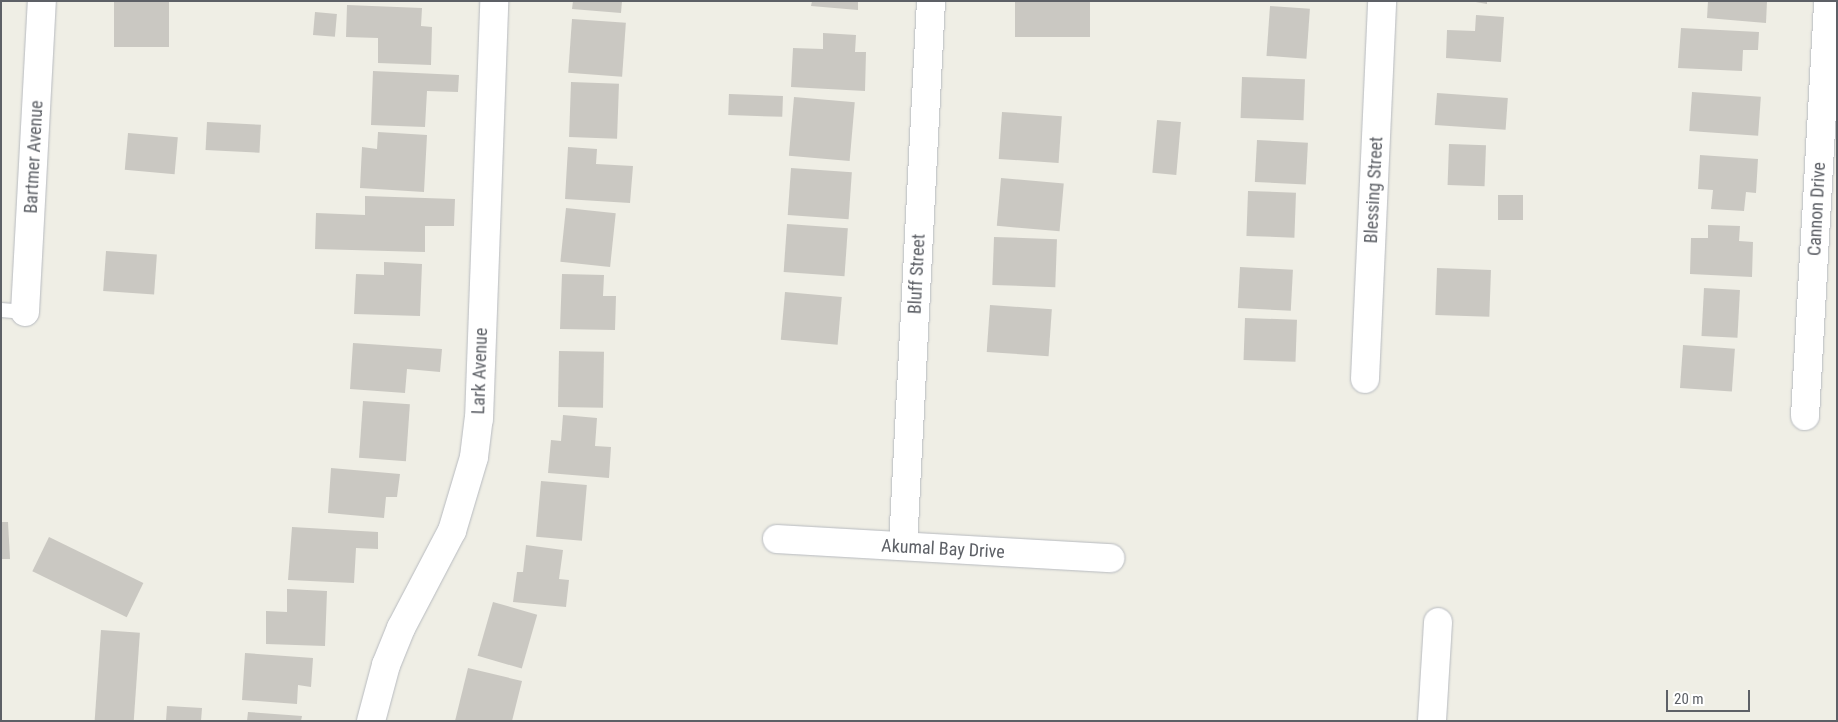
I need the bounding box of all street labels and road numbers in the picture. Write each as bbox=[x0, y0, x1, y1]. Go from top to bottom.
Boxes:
street label: Bartmer Avenue bbox=[20, 100, 48, 214]
street label: Blessing Street bbox=[1360, 136, 1388, 244]
street label: Cannon Drive bbox=[1804, 161, 1830, 257]
street label: Bluff Street bbox=[904, 233, 930, 315]
street label: Lark Avenue bbox=[468, 327, 492, 415]
street label: Akumal Bay Drive bbox=[881, 535, 1005, 563]

